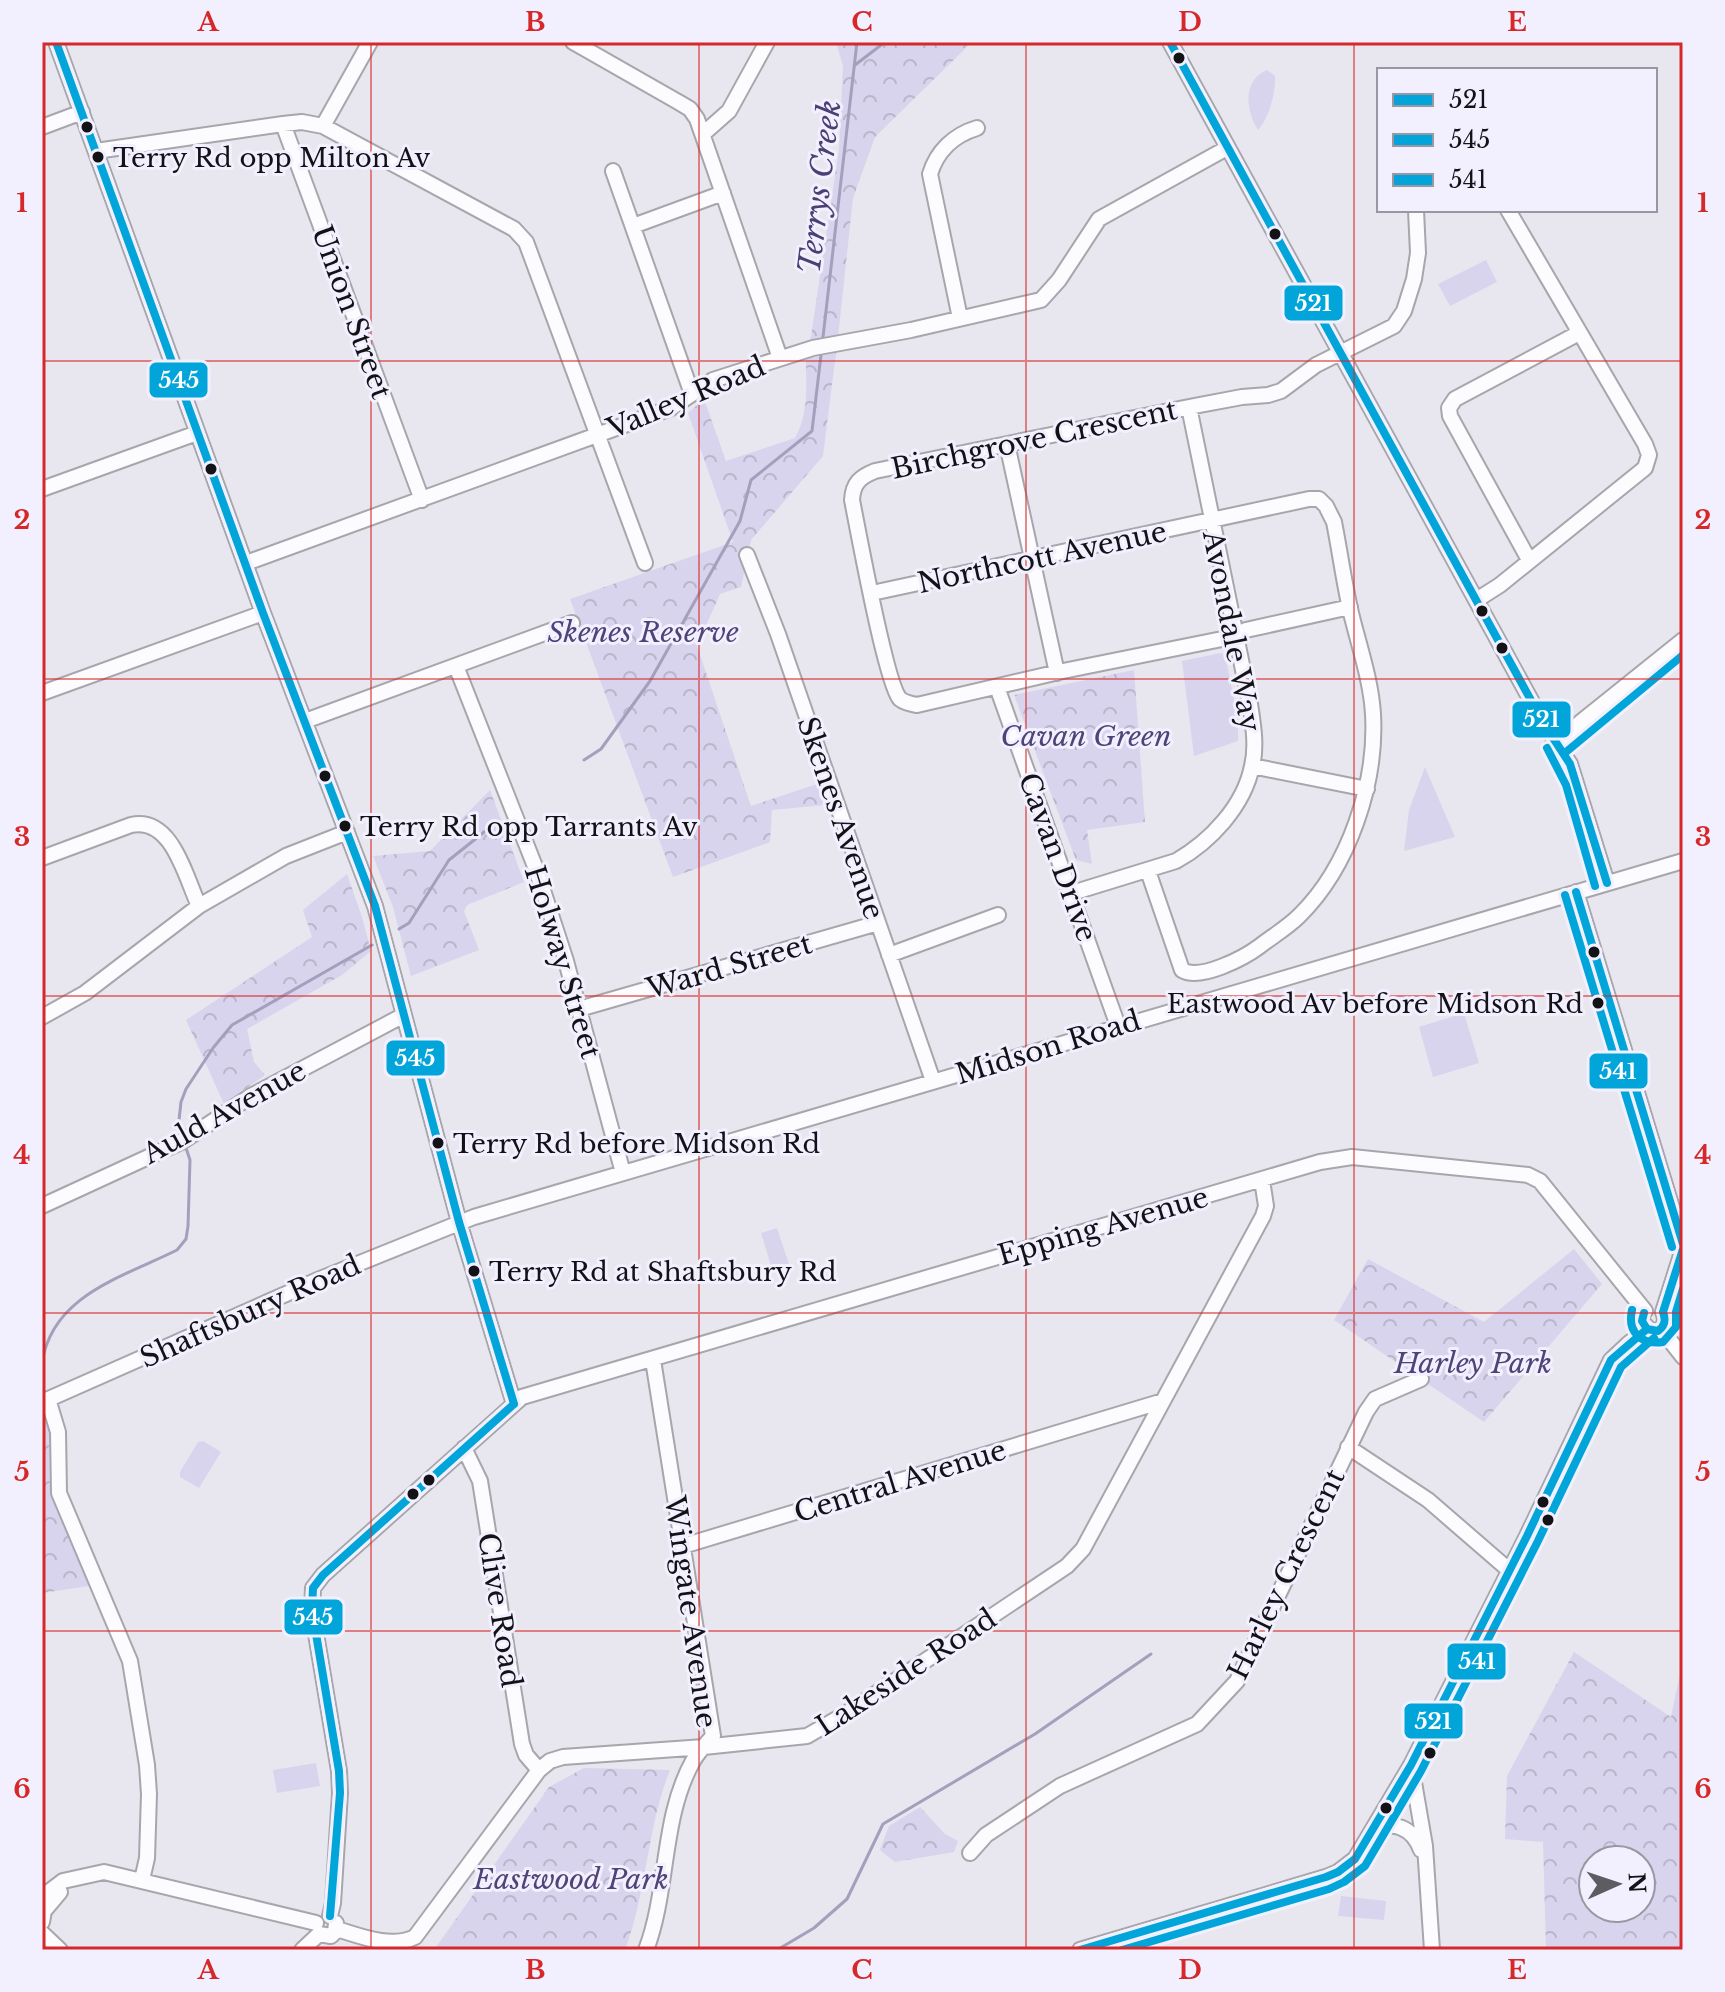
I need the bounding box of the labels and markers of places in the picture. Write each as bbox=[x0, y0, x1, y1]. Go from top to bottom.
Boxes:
unlabelled marker bbox=[1171, 50, 1187, 66]
unlabelled marker bbox=[79, 119, 95, 135]
place label: Terry Rd opp Milton Av bbox=[113, 142, 431, 174]
marker: Terry Rd opp Milton Av bbox=[90, 149, 106, 165]
unlabelled marker bbox=[1267, 226, 1283, 242]
unlabelled marker bbox=[203, 461, 219, 477]
unlabelled marker bbox=[1474, 603, 1490, 619]
unlabelled marker bbox=[1494, 640, 1510, 656]
unlabelled marker bbox=[317, 768, 333, 784]
place label: Terry Rd opp Tarrants Av bbox=[360, 811, 698, 843]
marker: Terry Rd opp Tarrants Av bbox=[337, 818, 353, 834]
unlabelled marker bbox=[1586, 944, 1602, 960]
place label: Eastwood Av before Midson Rd bbox=[1167, 988, 1583, 1020]
marker: Eastwood Av before Midson Rd bbox=[1590, 995, 1606, 1011]
place label: Terry Rd before Midson Rd bbox=[453, 1128, 820, 1160]
marker: Terry Rd before Midson Rd bbox=[430, 1135, 446, 1151]
place label: Terry Rd at Shaftsbury Rd bbox=[489, 1256, 836, 1288]
marker: Terry Rd at Shaftsbury Rd bbox=[466, 1263, 482, 1279]
unlabelled marker bbox=[421, 1472, 437, 1488]
unlabelled marker bbox=[405, 1486, 421, 1502]
unlabelled marker bbox=[1535, 1494, 1551, 1510]
unlabelled marker bbox=[1540, 1512, 1556, 1528]
unlabelled marker bbox=[1422, 1745, 1438, 1761]
unlabelled marker bbox=[1378, 1800, 1394, 1816]

